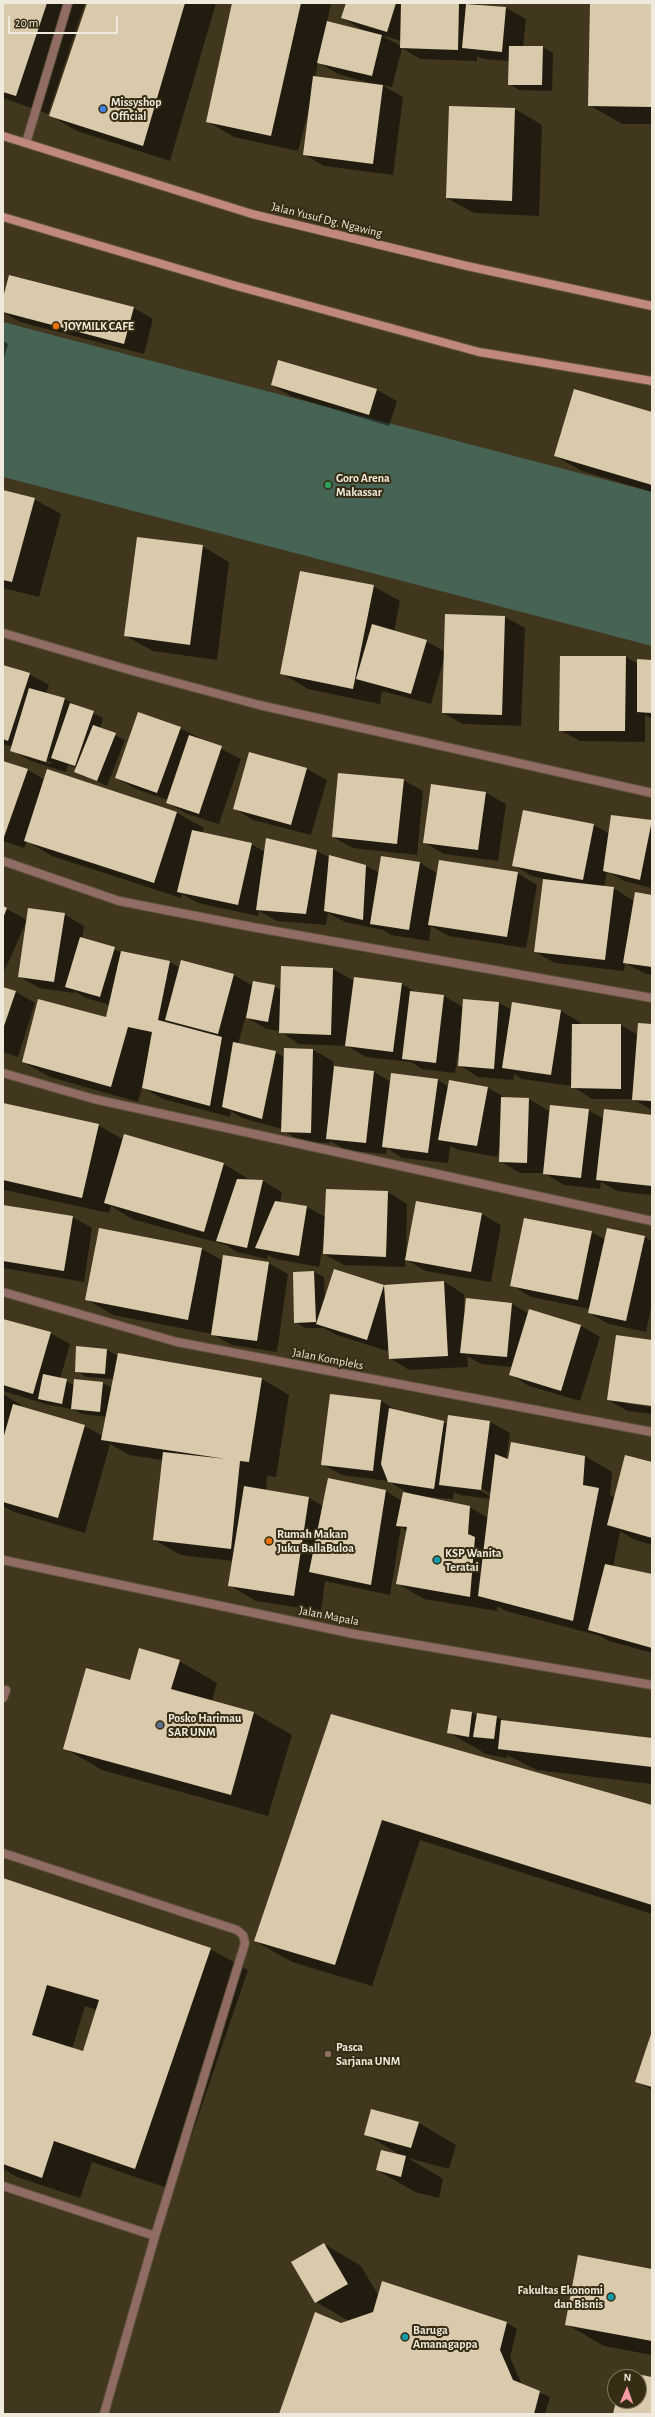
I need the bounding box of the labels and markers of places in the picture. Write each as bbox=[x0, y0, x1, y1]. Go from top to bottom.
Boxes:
place label: Missyshop Official bbox=[111, 95, 161, 123]
marker: Missyshop Official bbox=[98, 104, 108, 114]
place label: JOYMILK CAFE bbox=[64, 319, 134, 333]
marker: JOYMILK CAFE bbox=[51, 321, 61, 331]
place label: Goro Arena Makassar bbox=[336, 471, 390, 499]
marker: Goro Arena Makassar bbox=[323, 480, 333, 490]
place label: Rumah Makan Juku BallaBuloa bbox=[277, 1527, 354, 1555]
marker: Rumah Makan Juku BallaBuloa bbox=[264, 1536, 274, 1546]
place label: KSP Wanita Teratai bbox=[445, 1546, 502, 1574]
marker: KSP Wanita Teratai bbox=[432, 1555, 442, 1565]
place label: Posko Harimau SAR UNM bbox=[168, 1711, 241, 1739]
marker: Posko Harimau SAR UNM bbox=[155, 1720, 165, 1730]
place label: Pasca Sarjana UNM bbox=[336, 2040, 400, 2068]
marker: Pasca Sarjana UNM bbox=[323, 2049, 333, 2059]
place label: Fakultas Ekonomi dan Bisnis bbox=[518, 2283, 603, 2311]
marker: Fakultas Ekonomi dan Bisnis bbox=[606, 2292, 616, 2302]
place label: Baruga Amanagappa bbox=[413, 2323, 477, 2351]
marker: Baruga Amanagappa bbox=[400, 2332, 410, 2342]

